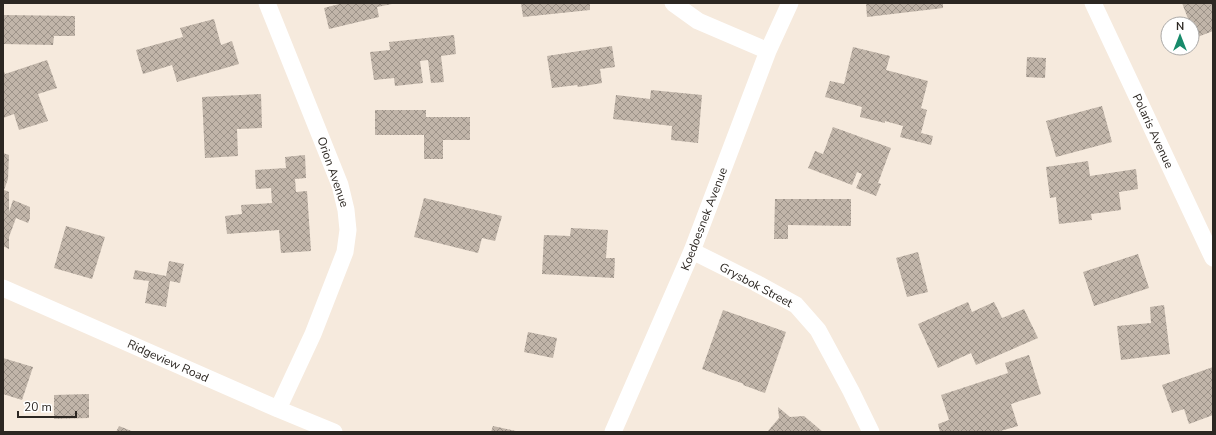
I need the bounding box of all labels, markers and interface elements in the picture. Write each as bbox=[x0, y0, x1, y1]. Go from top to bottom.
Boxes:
north arrow bbox=[1160, 16, 1200, 56]
text: N bbox=[1176, 19, 1184, 34]
street label: Polaris Avenue bbox=[1129, 91, 1177, 171]
street label: Orion Avenue bbox=[313, 135, 353, 209]
street label: Koedoesnek Avenue bbox=[677, 165, 731, 273]
street label: Grysbok Street bbox=[717, 259, 796, 311]
street label: Ridgeview Road bbox=[125, 336, 211, 386]
scale bar bbox=[18, 393, 76, 419]
text: 20 m bbox=[24, 399, 52, 415]

